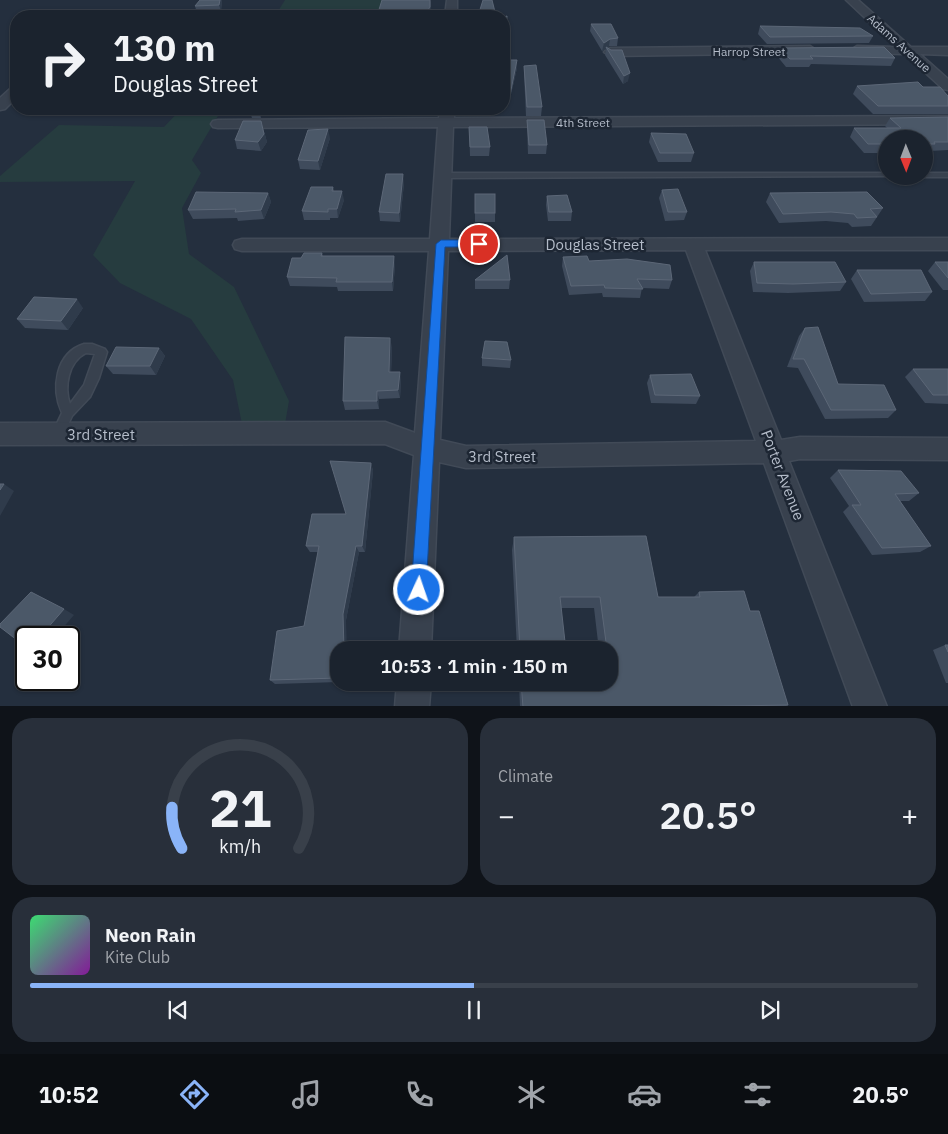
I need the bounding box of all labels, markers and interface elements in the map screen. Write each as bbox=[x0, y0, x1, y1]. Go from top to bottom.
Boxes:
street label: Adams Avenue bbox=[864, 11, 934, 76]
text: 130 m bbox=[113, 25, 216, 71]
icon: right bbox=[30, 30, 95, 95]
street label: Harrop Street bbox=[712, 44, 786, 59]
text: Douglas Street bbox=[113, 69, 258, 98]
street label: 4th Street bbox=[556, 115, 610, 130]
north arrow bbox=[878, 130, 932, 185]
map controls bbox=[878, 130, 933, 185]
pin bbox=[458, 223, 500, 265]
icon: arrive bbox=[465, 230, 493, 258]
street label: Douglas Street bbox=[546, 235, 645, 254]
street label: 3rd Street bbox=[67, 425, 135, 444]
street label: Porter Avenue bbox=[757, 427, 809, 523]
street label: 3rd Street bbox=[468, 447, 536, 466]
position arrow bbox=[392, 563, 444, 615]
speed limit sign: 30 bbox=[15, 626, 80, 691]
text: 10:53 · 1 min · 150 m bbox=[380, 654, 568, 678]
text: Climate bbox=[498, 766, 553, 786]
text: 21 bbox=[209, 774, 271, 841]
text: 20.5° bbox=[659, 790, 757, 839]
text: − bbox=[498, 797, 515, 834]
text: + bbox=[901, 797, 918, 834]
text: km/h bbox=[219, 835, 261, 858]
text: Neon Rain bbox=[105, 923, 196, 947]
text: Kite Club bbox=[105, 947, 170, 967]
icon: previous bbox=[164, 996, 192, 1024]
icon: pause bbox=[460, 996, 488, 1024]
icon: next bbox=[756, 996, 784, 1024]
icon: directions bbox=[177, 1077, 212, 1112]
icon: music bbox=[289, 1077, 324, 1112]
icon: phone bbox=[402, 1077, 437, 1112]
icon: climate bbox=[514, 1077, 549, 1112]
icon: car bbox=[627, 1077, 662, 1112]
icon: filters bbox=[740, 1077, 775, 1112]
text: 10:52 bbox=[39, 1080, 99, 1109]
text: 20.5° bbox=[852, 1080, 909, 1109]

